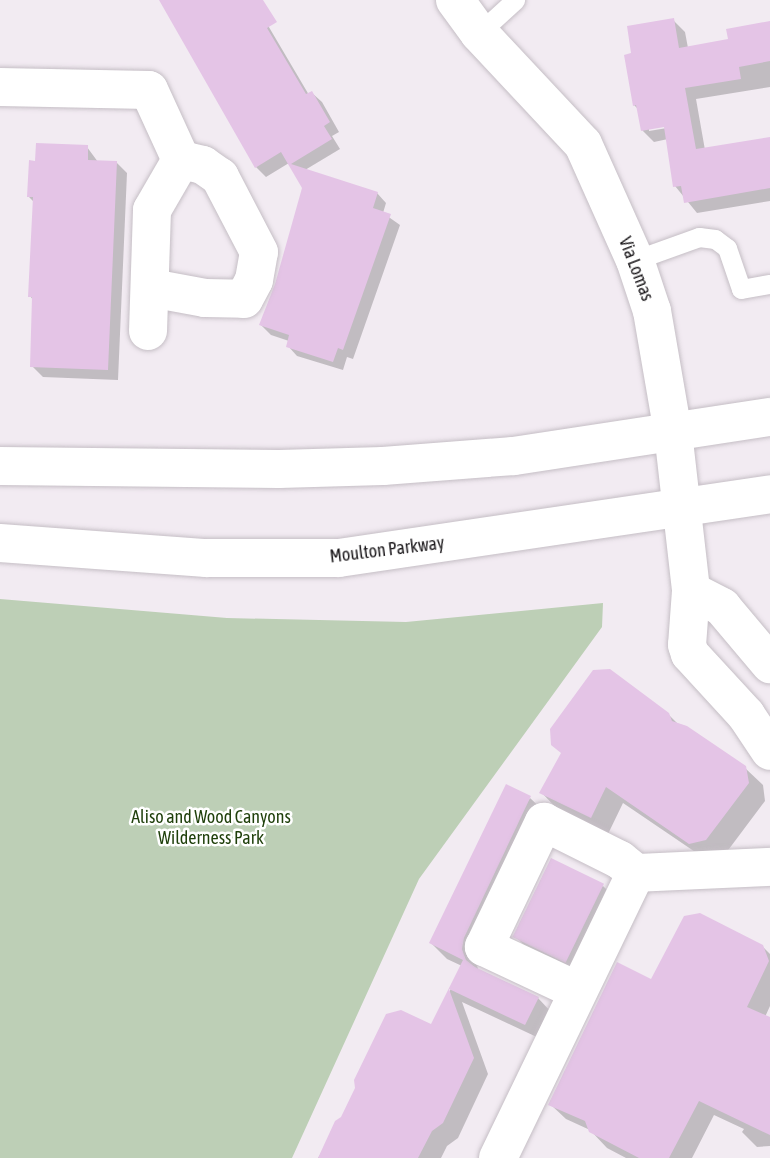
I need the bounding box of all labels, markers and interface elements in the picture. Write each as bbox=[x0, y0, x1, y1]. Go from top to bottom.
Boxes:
street label: Via Lomas bbox=[614, 234, 658, 304]
street label: Moulton Parkway bbox=[329, 532, 445, 568]
park label: Aliso and Wood Canyons Wilderness Park bbox=[131, 807, 291, 850]

